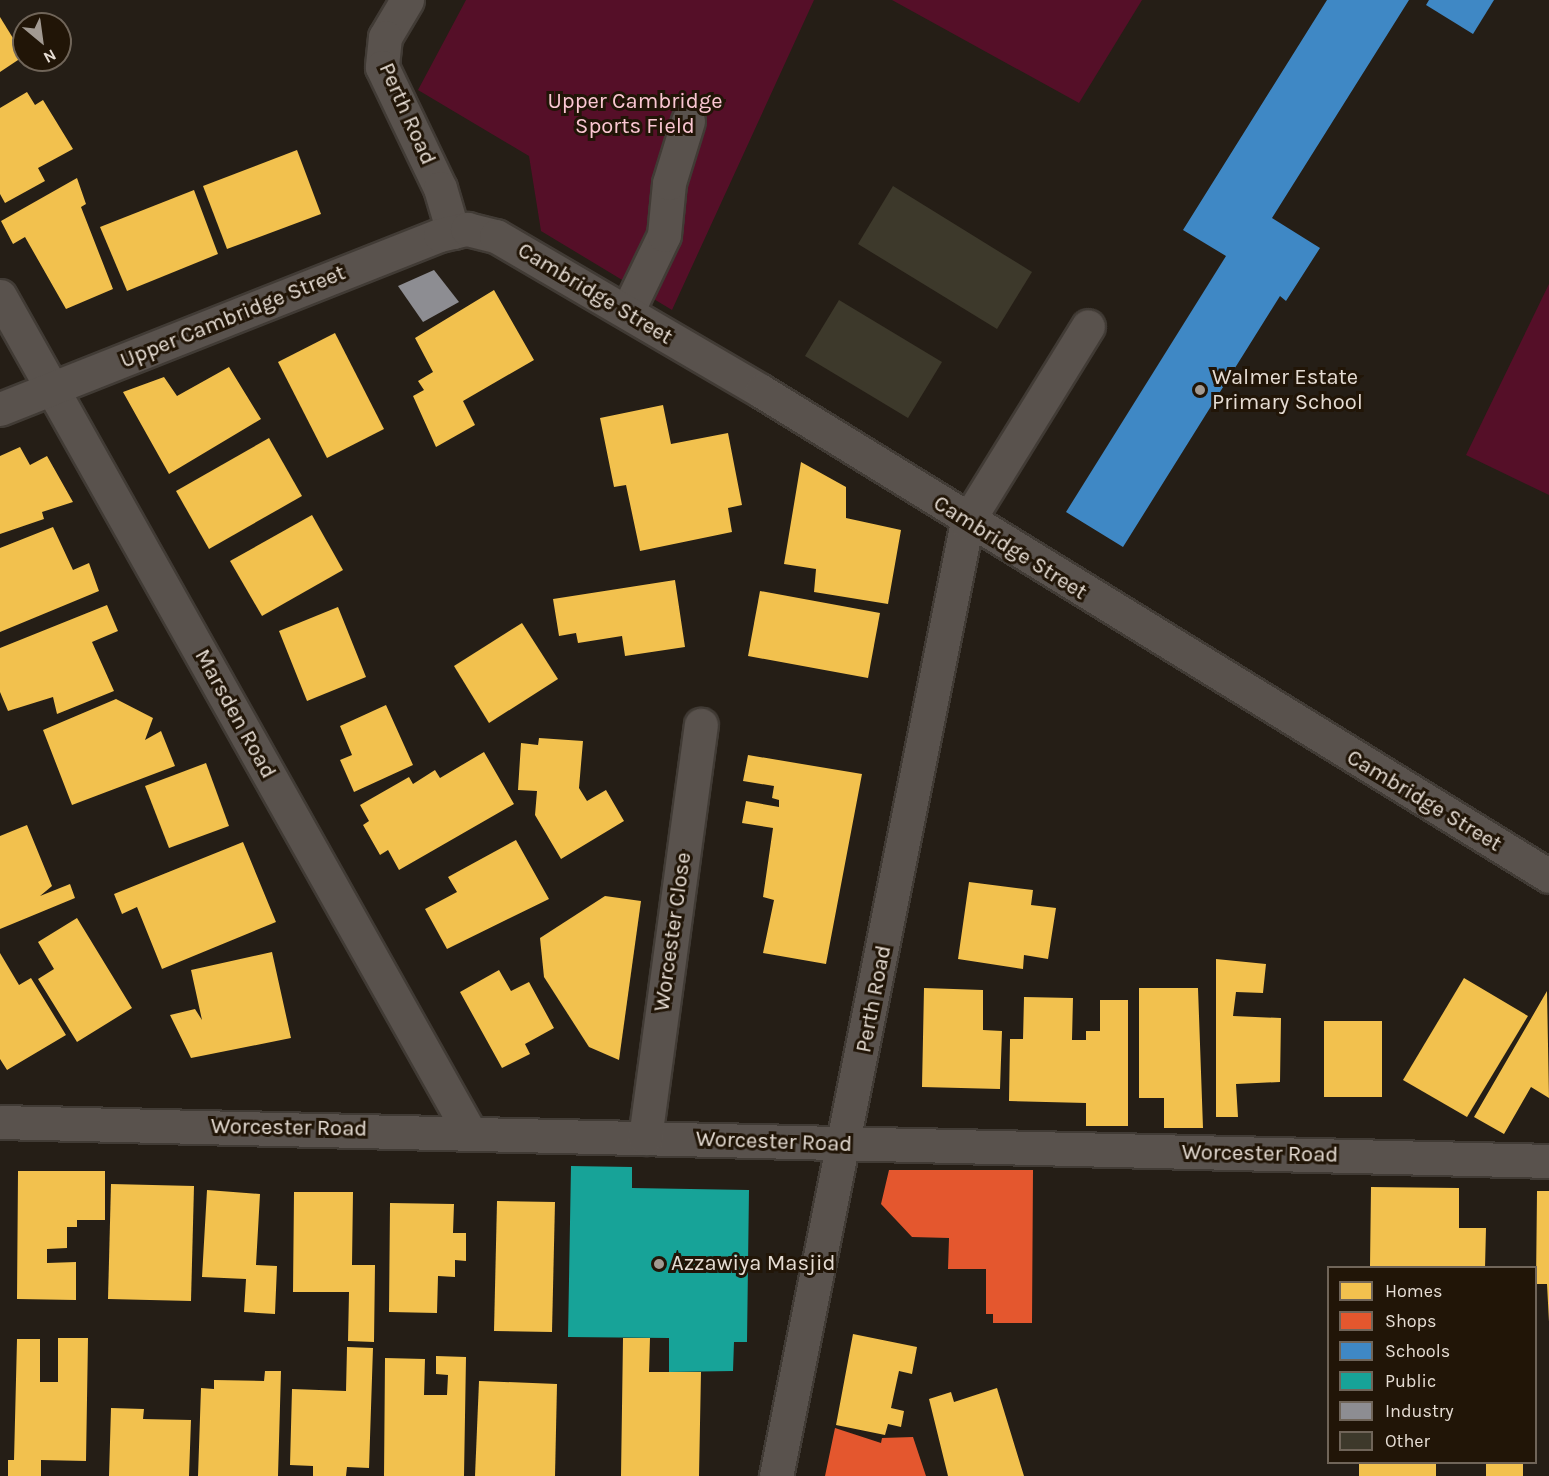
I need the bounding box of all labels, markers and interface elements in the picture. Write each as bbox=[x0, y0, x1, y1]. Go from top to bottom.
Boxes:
north arrow bbox=[12, 12, 72, 72]
text: N bbox=[40, 45, 60, 68]
street label: Perth Road bbox=[373, 59, 441, 169]
park label: Upper Cambridge Sports Field bbox=[547, 88, 723, 140]
street label: Cambridge Street bbox=[513, 237, 677, 351]
street label: Upper Cambridge Street bbox=[116, 260, 350, 374]
place label: Walmer Estate Primary School bbox=[1212, 364, 1363, 416]
marker: Walmer Estate Primary School bbox=[1193, 383, 1207, 397]
street label: Cambridge Street bbox=[928, 490, 1092, 606]
street label: Marsden Road bbox=[189, 645, 281, 783]
street label: Cambridge Street bbox=[1342, 744, 1506, 858]
street label: Worcester Close bbox=[649, 851, 697, 1013]
street label: Perth Road bbox=[851, 943, 897, 1055]
street label: Worcester Road bbox=[211, 1113, 367, 1143]
street label: Worcester Road bbox=[695, 1126, 853, 1158]
street label: Worcester Road bbox=[1182, 1139, 1338, 1169]
place label: Azzawiya Masjid bbox=[671, 1251, 835, 1277]
marker: Azzawiya Masjid bbox=[652, 1257, 666, 1271]
legend bbox=[1327, 1266, 1537, 1464]
text: Homes bbox=[1385, 1280, 1442, 1302]
text: Shops bbox=[1385, 1310, 1437, 1332]
text: Schools bbox=[1385, 1340, 1450, 1362]
text: Public bbox=[1385, 1370, 1436, 1392]
text: Industry bbox=[1385, 1400, 1454, 1422]
text: Other bbox=[1385, 1430, 1430, 1452]

